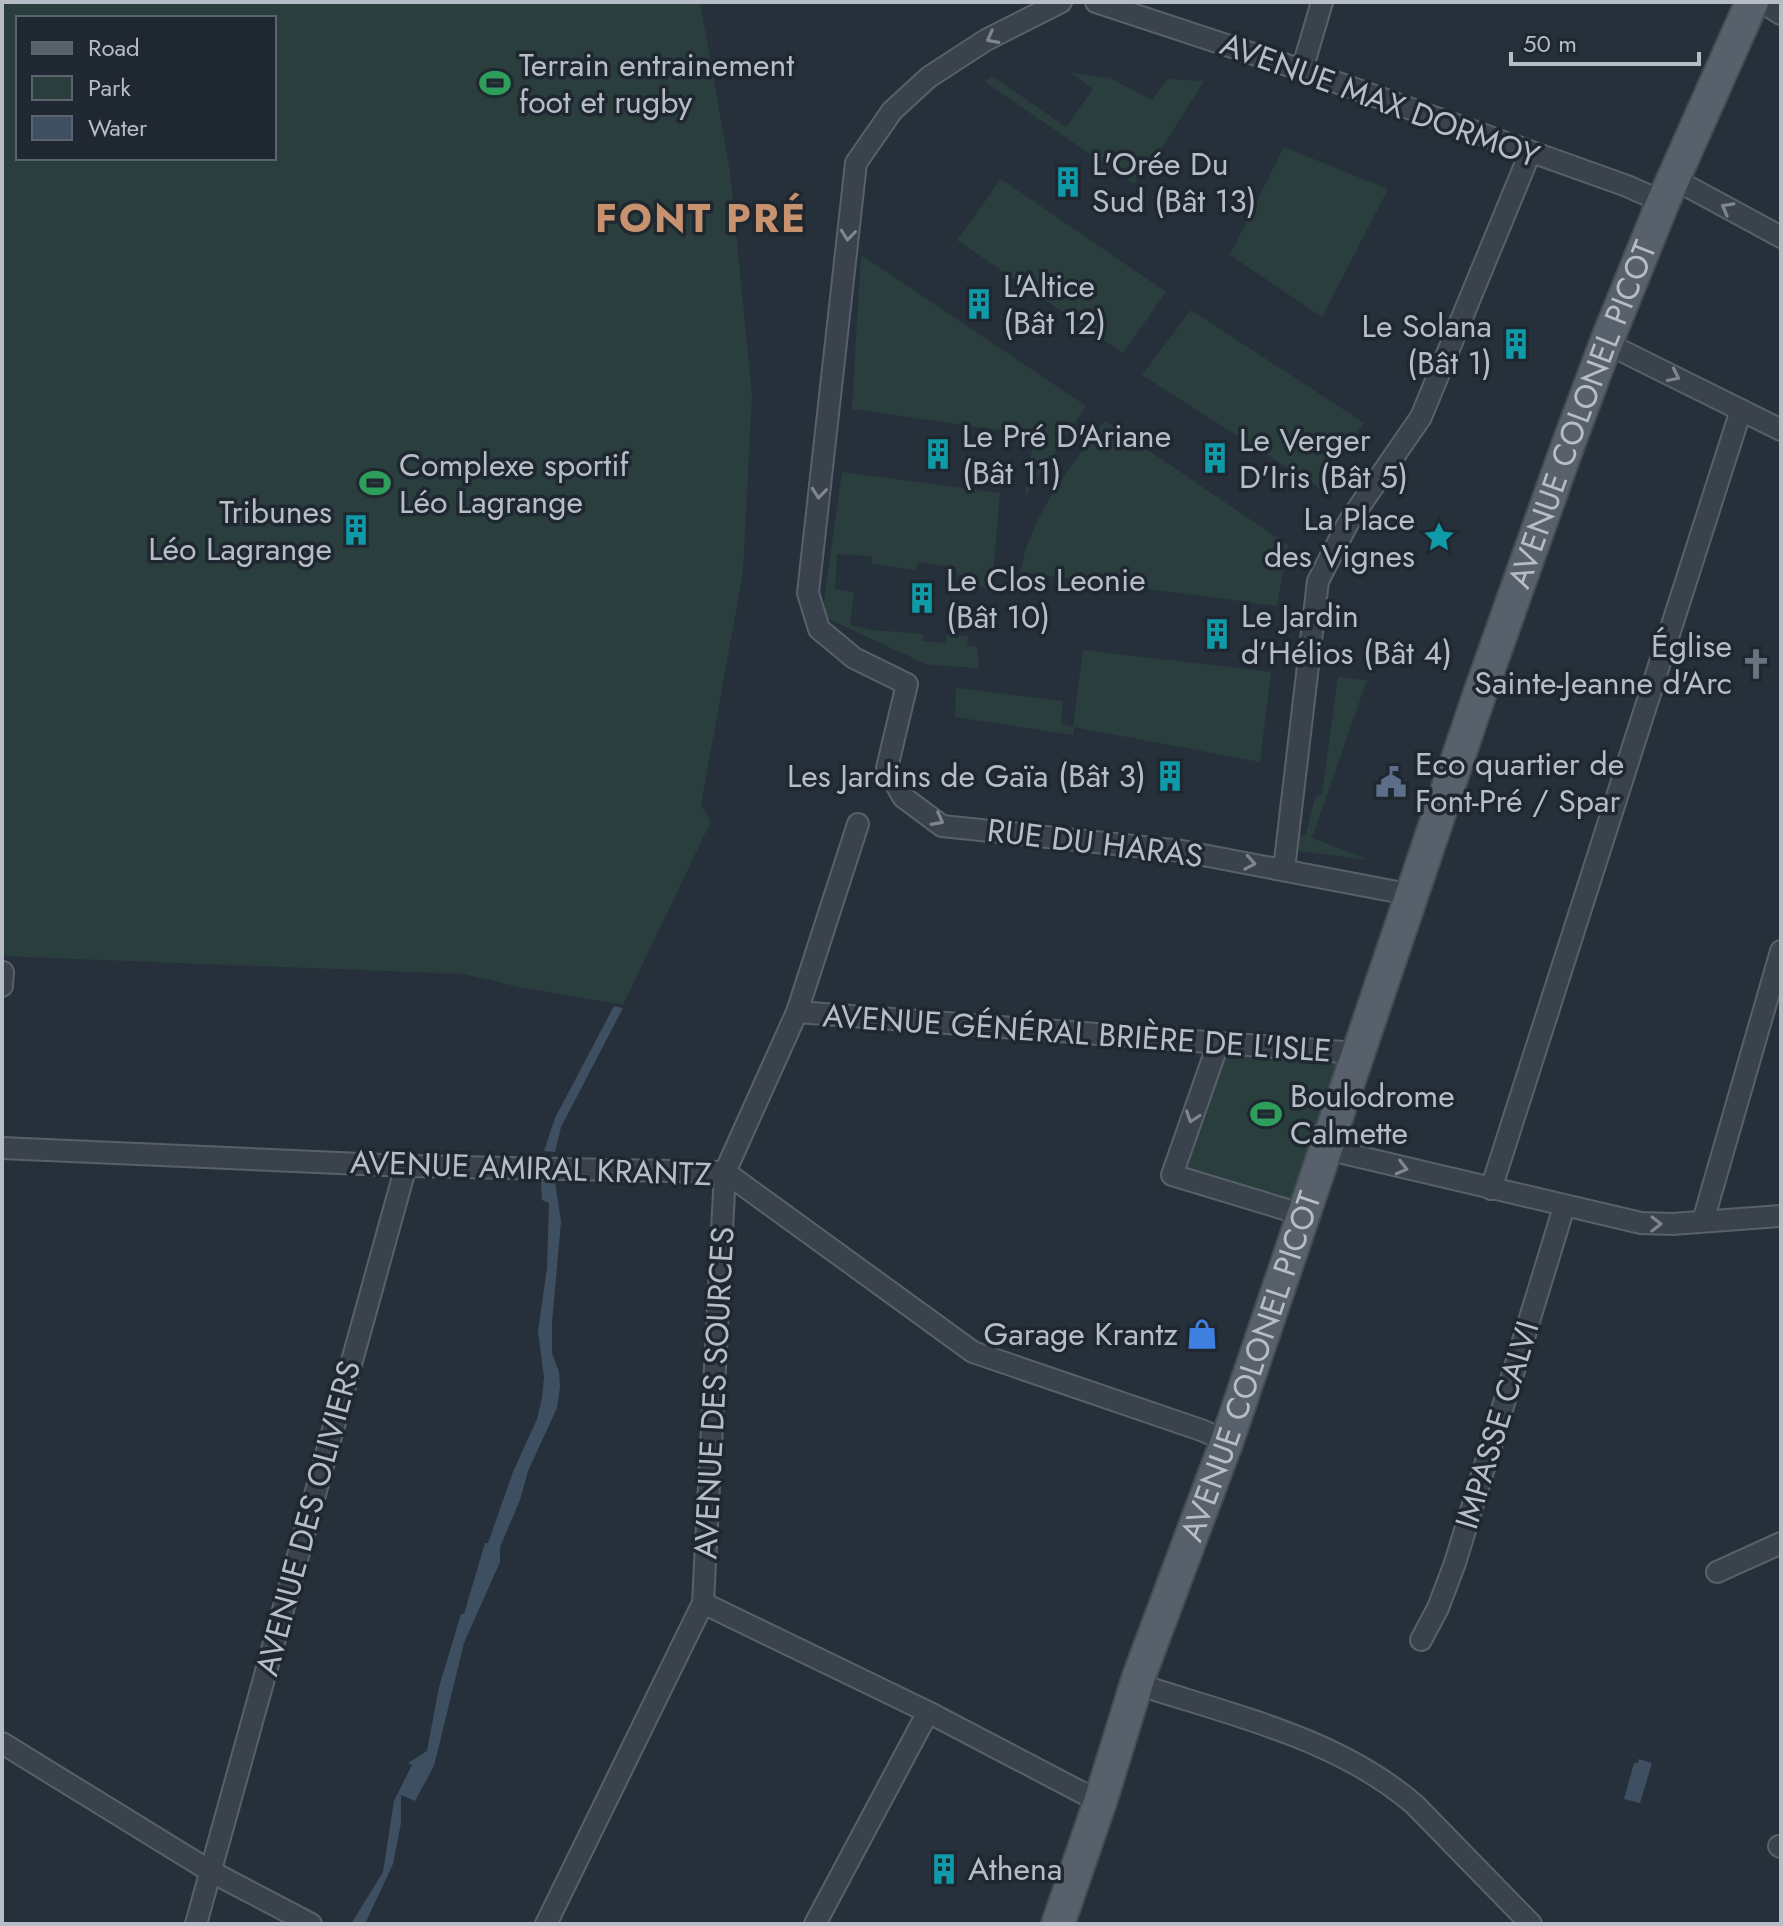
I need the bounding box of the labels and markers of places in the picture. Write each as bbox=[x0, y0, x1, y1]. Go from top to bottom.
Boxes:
place label: Terrain entrainement foot et rugby bbox=[519, 42, 794, 125]
sports icon: Terrain entrainement foot et rugby bbox=[478, 66, 512, 100]
place label: L'Orée Du Sud (Bât 13) bbox=[1092, 141, 1257, 224]
building icon: L'Orée Du Sud (Bât 13) bbox=[1051, 165, 1085, 199]
place label: L'Altice (Bât 12) bbox=[1003, 263, 1106, 346]
building icon: L'Altice (Bât 12) bbox=[962, 287, 996, 321]
place label: Le Solana (Bât 1) bbox=[1362, 303, 1492, 386]
building icon: Le Solana (Bât 1) bbox=[1499, 327, 1533, 361]
place label: Le Pré D'Ariane (Bât 11) bbox=[962, 413, 1171, 496]
place label: Le Verger D'Iris (Bât 5) bbox=[1239, 417, 1408, 500]
building icon: Le Pré D'Ariane (Bât 11) bbox=[921, 437, 955, 471]
building icon: Le Verger D'Iris (Bât 5) bbox=[1198, 441, 1232, 475]
place label: Complexe sportif Léo Lagrange bbox=[399, 442, 630, 525]
sports icon: Complexe sportif Léo Lagrange bbox=[358, 466, 392, 500]
place label: Tribunes Léo Lagrange bbox=[148, 489, 332, 572]
place label: La Place des Vignes bbox=[1264, 496, 1415, 579]
building icon: Tribunes Léo Lagrange bbox=[339, 513, 373, 547]
place icon: La Place des Vignes bbox=[1422, 520, 1456, 554]
place label: Le Clos Leonie (Bât 10) bbox=[946, 557, 1146, 640]
building icon: Le Clos Leonie (Bât 10) bbox=[905, 581, 939, 615]
place label: Le Jardin d’Hélios (Bât 4) bbox=[1241, 593, 1452, 676]
building icon: Le Jardin d’Hélios (Bât 4) bbox=[1200, 617, 1234, 651]
place label: Église Sainte-Jeanne d'Arc bbox=[1474, 623, 1732, 706]
church icon: Église Sainte-Jeanne d'Arc bbox=[1739, 647, 1773, 681]
place label: Eco quartier de Font-Pré / Spar bbox=[1415, 741, 1624, 824]
place label: Les Jardins de Gaïa (Bât 3) bbox=[787, 753, 1146, 799]
building icon: Les Jardins de Gaïa (Bât 3) bbox=[1153, 759, 1187, 793]
public building icon: Eco quartier de Font-Pré / Spar bbox=[1374, 765, 1408, 799]
place label: Boulodrome Calmette bbox=[1290, 1073, 1455, 1156]
sports icon: Boulodrome Calmette bbox=[1249, 1097, 1283, 1131]
place label: Garage Krantz bbox=[983, 1311, 1178, 1357]
shop icon: Garage Krantz bbox=[1185, 1317, 1219, 1351]
place label: Athena bbox=[968, 1846, 1062, 1892]
building icon: Athena bbox=[927, 1852, 961, 1886]

